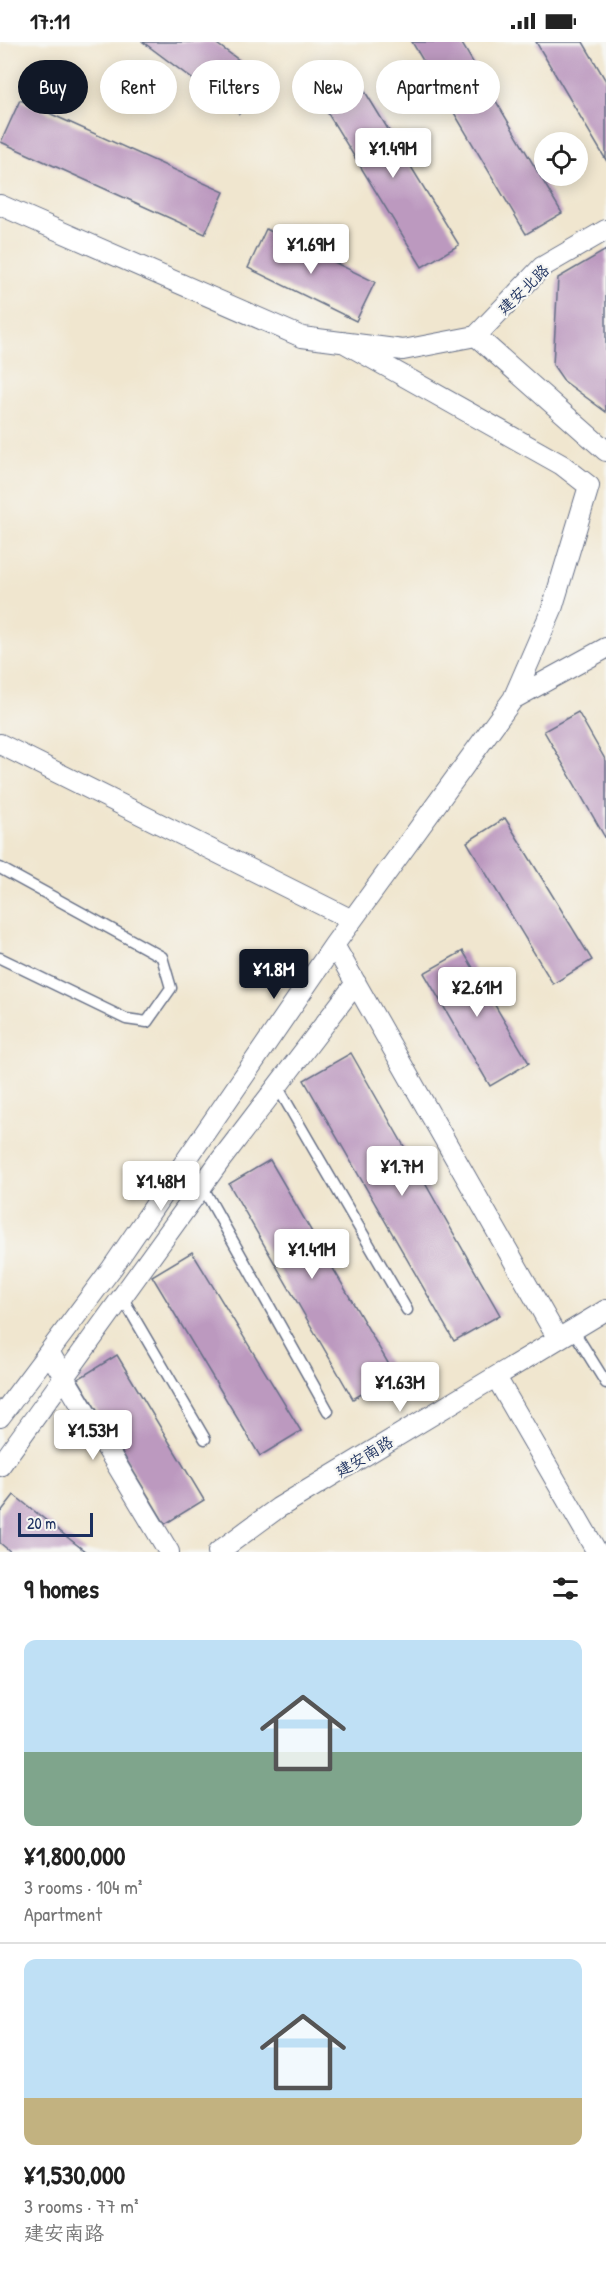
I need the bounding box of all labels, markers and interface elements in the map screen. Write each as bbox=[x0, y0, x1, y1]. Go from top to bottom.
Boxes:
text: 17:11 bbox=[30, 6, 70, 36]
chip: Buy bbox=[18, 60, 88, 114]
chip: Rent bbox=[100, 60, 177, 114]
chip: Filters bbox=[189, 60, 280, 114]
chip: New bbox=[292, 60, 364, 114]
chip: Apartment bbox=[376, 60, 500, 114]
pin: ¥1.49M bbox=[344, 128, 442, 179]
map controls bbox=[534, 132, 588, 186]
button: locate bbox=[534, 132, 588, 186]
text: ¥1.49M bbox=[369, 134, 417, 161]
pin: ¥1.69M bbox=[262, 224, 360, 275]
text: ¥1.69M bbox=[287, 230, 335, 257]
street label: 建安北路 bbox=[492, 259, 554, 319]
pin: ¥1.8M bbox=[232, 949, 316, 1000]
text: ¥1.8M bbox=[253, 955, 295, 982]
pin: ¥2.61M bbox=[428, 967, 526, 1018]
text: ¥2.61M bbox=[452, 973, 502, 1000]
pin: ¥1.7M bbox=[360, 1146, 444, 1197]
text: ¥1.7M bbox=[381, 1152, 423, 1179]
pin: ¥1.48M bbox=[112, 1161, 210, 1212]
text: ¥1.48M bbox=[137, 1167, 185, 1194]
pin: ¥1.41M bbox=[263, 1229, 361, 1280]
text: ¥1.41M bbox=[288, 1235, 336, 1262]
pin: ¥1.63M bbox=[351, 1362, 449, 1413]
text: ¥1.63M bbox=[375, 1368, 425, 1395]
pin: ¥1.53M bbox=[44, 1410, 142, 1461]
text: ¥1.53M bbox=[68, 1416, 118, 1443]
street label: 建安南路 bbox=[331, 1430, 397, 1482]
scale bar bbox=[18, 1510, 93, 1538]
text: 20 m bbox=[27, 1512, 56, 1534]
text: 9 homes bbox=[24, 1571, 99, 1606]
icon: filters bbox=[549, 1572, 582, 1605]
icon: home bbox=[249, 1679, 357, 1787]
text: ¥1,800,000 bbox=[24, 1838, 126, 1873]
text: 3 rooms · 104 m² bbox=[24, 1873, 142, 1900]
text: Apartment bbox=[24, 1900, 102, 1927]
icon: home bbox=[249, 1998, 357, 2106]
text: ¥1,530,000 bbox=[24, 2157, 125, 2192]
text: 3 rooms · 77 m² bbox=[24, 2192, 138, 2219]
text: 建安南路 bbox=[24, 2219, 104, 2246]

